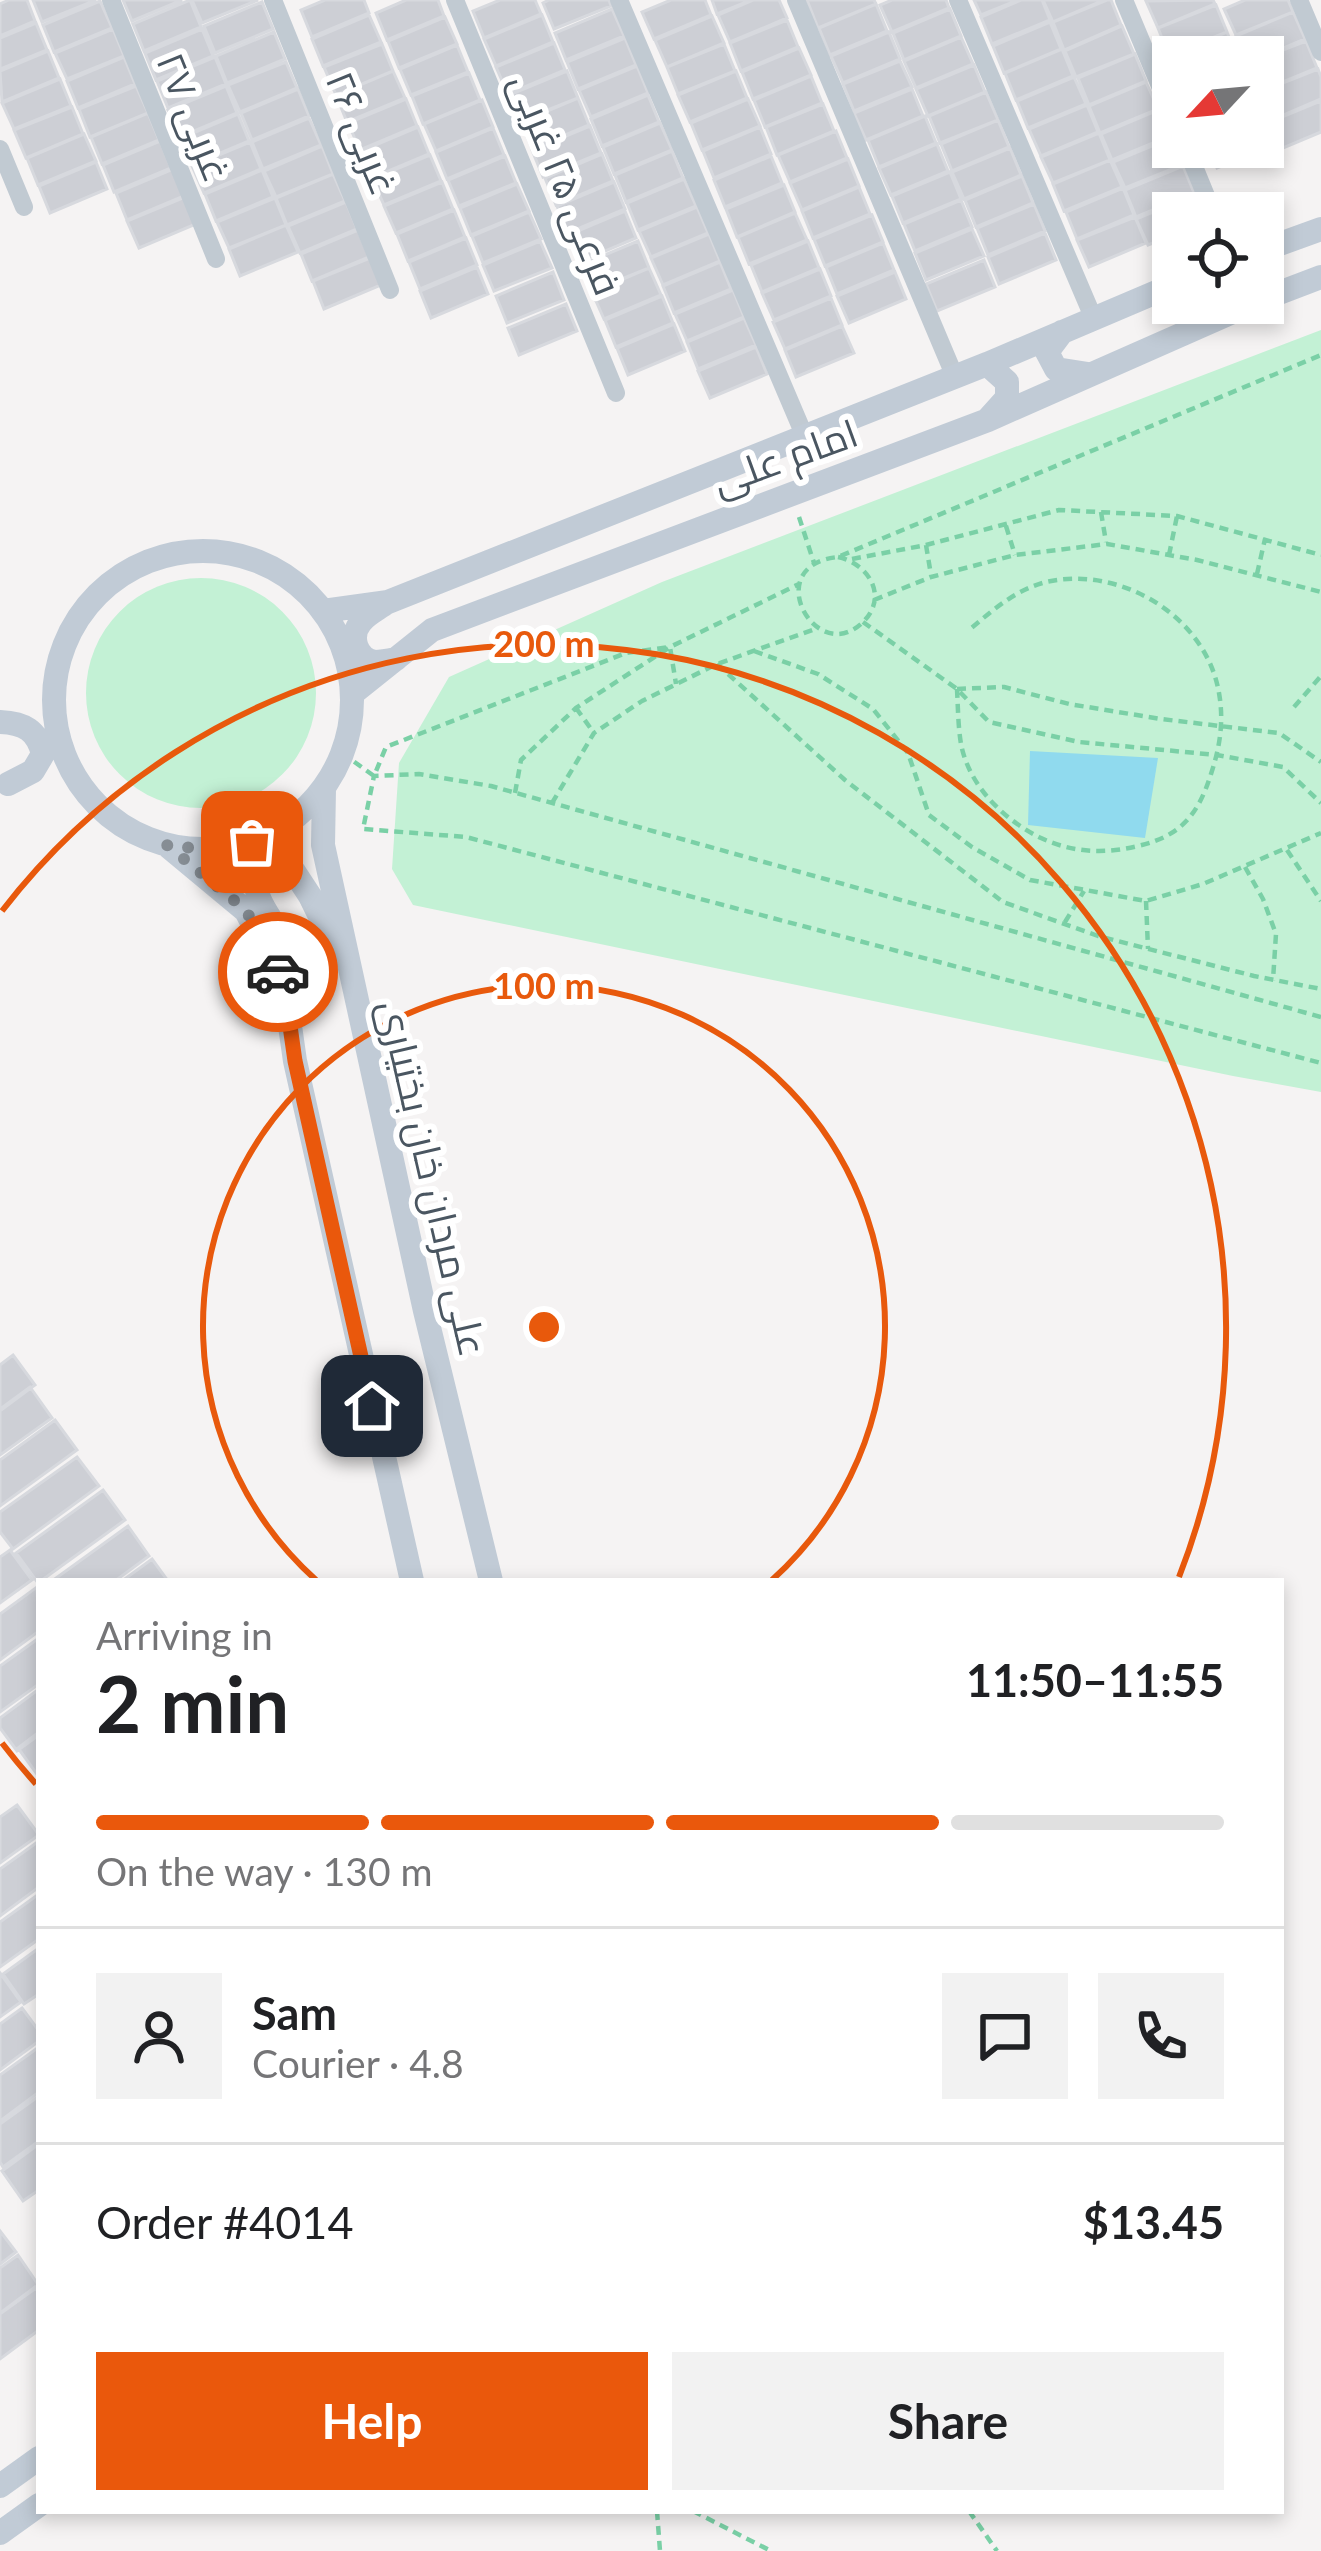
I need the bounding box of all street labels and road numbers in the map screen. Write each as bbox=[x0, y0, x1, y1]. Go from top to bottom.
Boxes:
street label: ۲۷ غربی bbox=[147, 46, 241, 188]
street label: ۲۶ غربی bbox=[316, 64, 408, 202]
street label: فرعی ۲۵ غربی bbox=[500, 66, 632, 302]
street label: امام علی bbox=[706, 409, 865, 508]
street label: علی مردان خان بختیاری bbox=[369, 995, 497, 1361]

